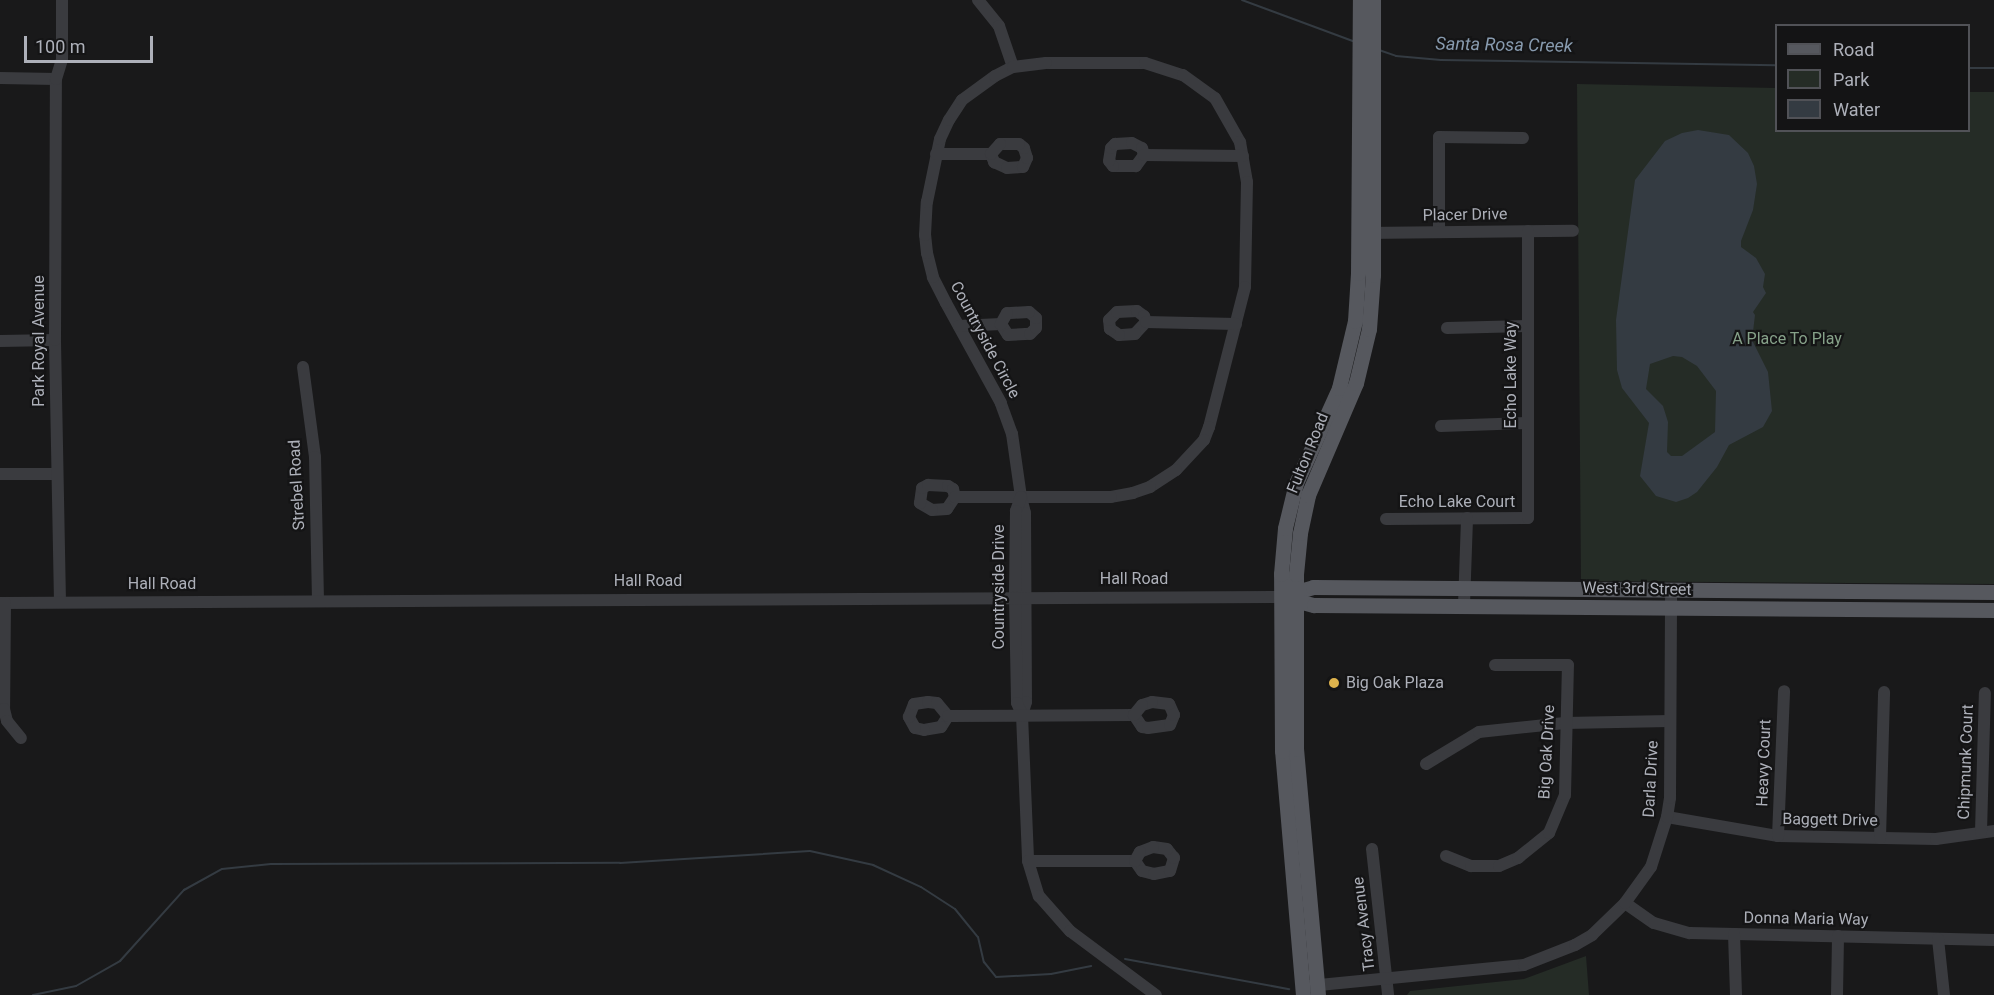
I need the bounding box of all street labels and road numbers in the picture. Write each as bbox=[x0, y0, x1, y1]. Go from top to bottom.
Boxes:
street label: Placer Drive bbox=[1422, 205, 1508, 225]
street label: Park Royal Avenue bbox=[29, 275, 49, 407]
street label: Countryside Circle bbox=[946, 278, 1024, 402]
street label: Echo Lake Way bbox=[1501, 321, 1521, 429]
street label: Fulton Road bbox=[1283, 410, 1333, 496]
street label: Strebel Road bbox=[285, 439, 309, 531]
street label: Echo Lake Court bbox=[1399, 492, 1515, 512]
street label: Countryside Drive bbox=[989, 524, 1009, 650]
street label: Hall Road bbox=[1100, 569, 1168, 589]
street label: Hall Road bbox=[614, 571, 682, 591]
street label: Hall Road bbox=[128, 574, 196, 594]
street label: West 3rd Street bbox=[1582, 578, 1692, 600]
street label: Big Oak Drive bbox=[1535, 704, 1559, 800]
street label: Chipmunk Court bbox=[1954, 704, 1978, 820]
street label: Heavy Court bbox=[1753, 719, 1775, 807]
street label: Darla Drive bbox=[1639, 740, 1663, 818]
street label: Baggett Drive bbox=[1782, 810, 1878, 830]
street label: Tracy Avenue bbox=[1349, 876, 1379, 972]
street label: Donna Maria Way bbox=[1743, 908, 1869, 930]

